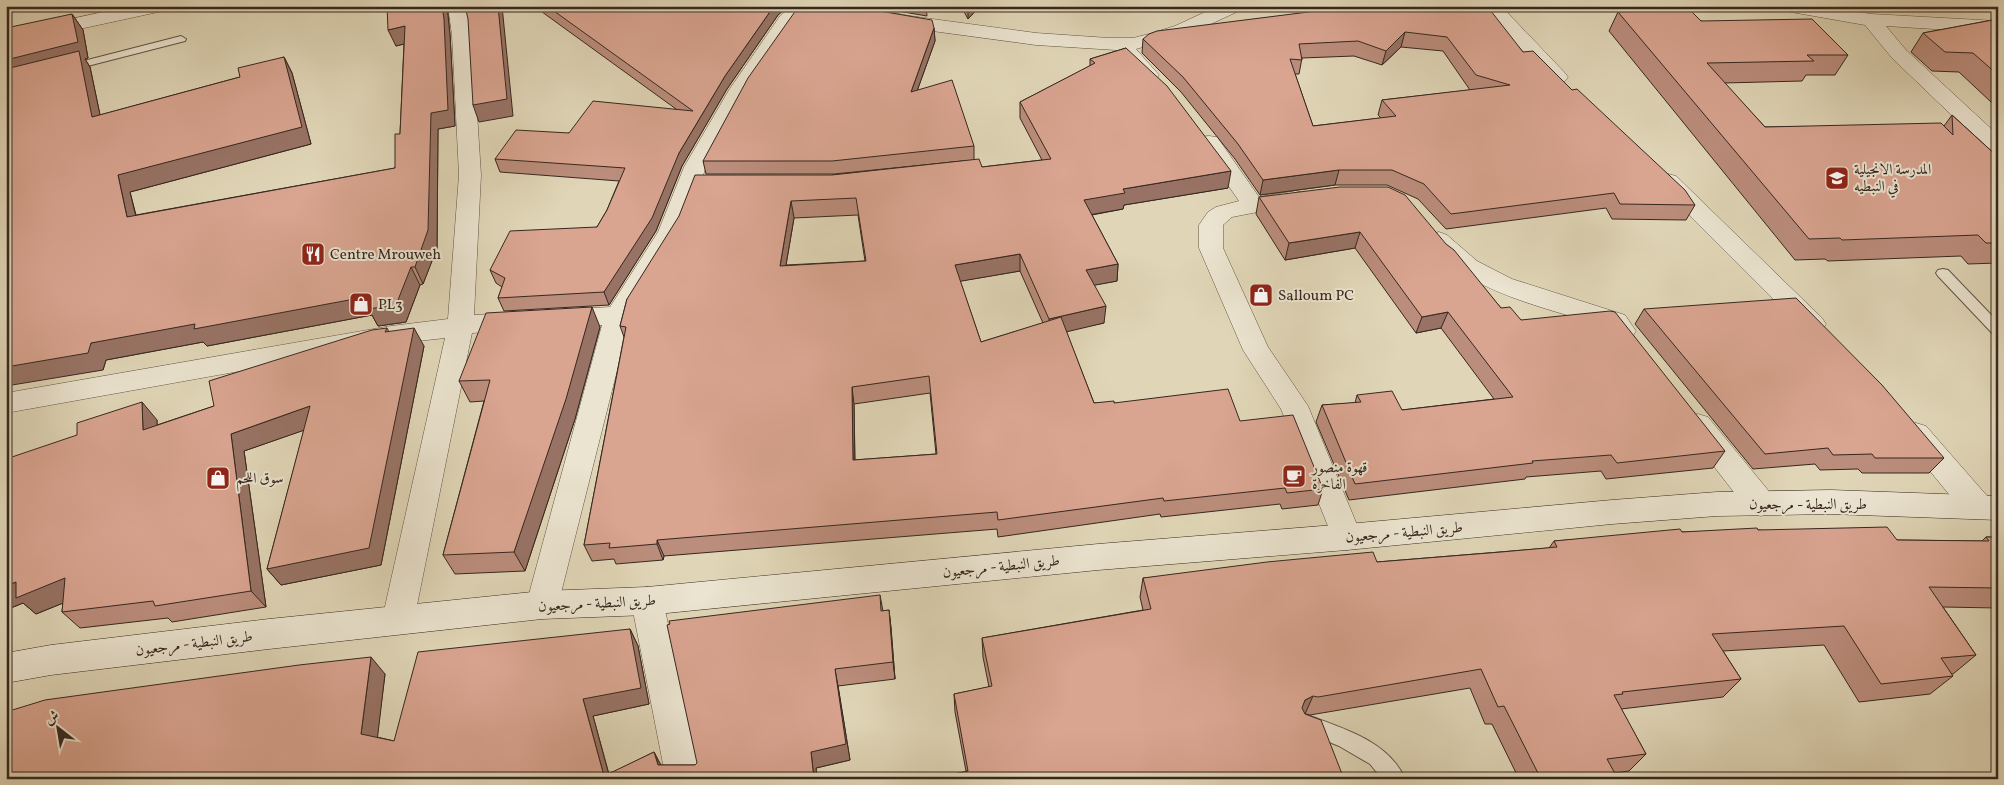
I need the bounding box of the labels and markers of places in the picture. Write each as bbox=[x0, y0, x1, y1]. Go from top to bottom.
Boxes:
place label: المدرسة الانجيلية في النبطيه bbox=[1854, 160, 1931, 198]
school or university icon: المدرسة الانجيلية في النبطيه bbox=[1824, 165, 1850, 191]
restaurant icon: Centre Mrouweh bbox=[300, 241, 326, 267]
place label: Centre Mrouweh bbox=[330, 245, 441, 266]
shop icon: Salloum PC bbox=[1248, 282, 1274, 308]
place label: Salloum PC bbox=[1278, 286, 1354, 307]
shop icon: PL3 bbox=[348, 291, 374, 317]
place label: PL3 bbox=[378, 295, 403, 316]
place label: قهوة منصور الفاخرة bbox=[1310, 458, 1367, 496]
cafe icon: قهوة منصور الفاخرة bbox=[1281, 463, 1307, 489]
shop icon: سوق اللحم bbox=[205, 465, 231, 491]
place label: سوق اللحم bbox=[236, 469, 284, 492]

